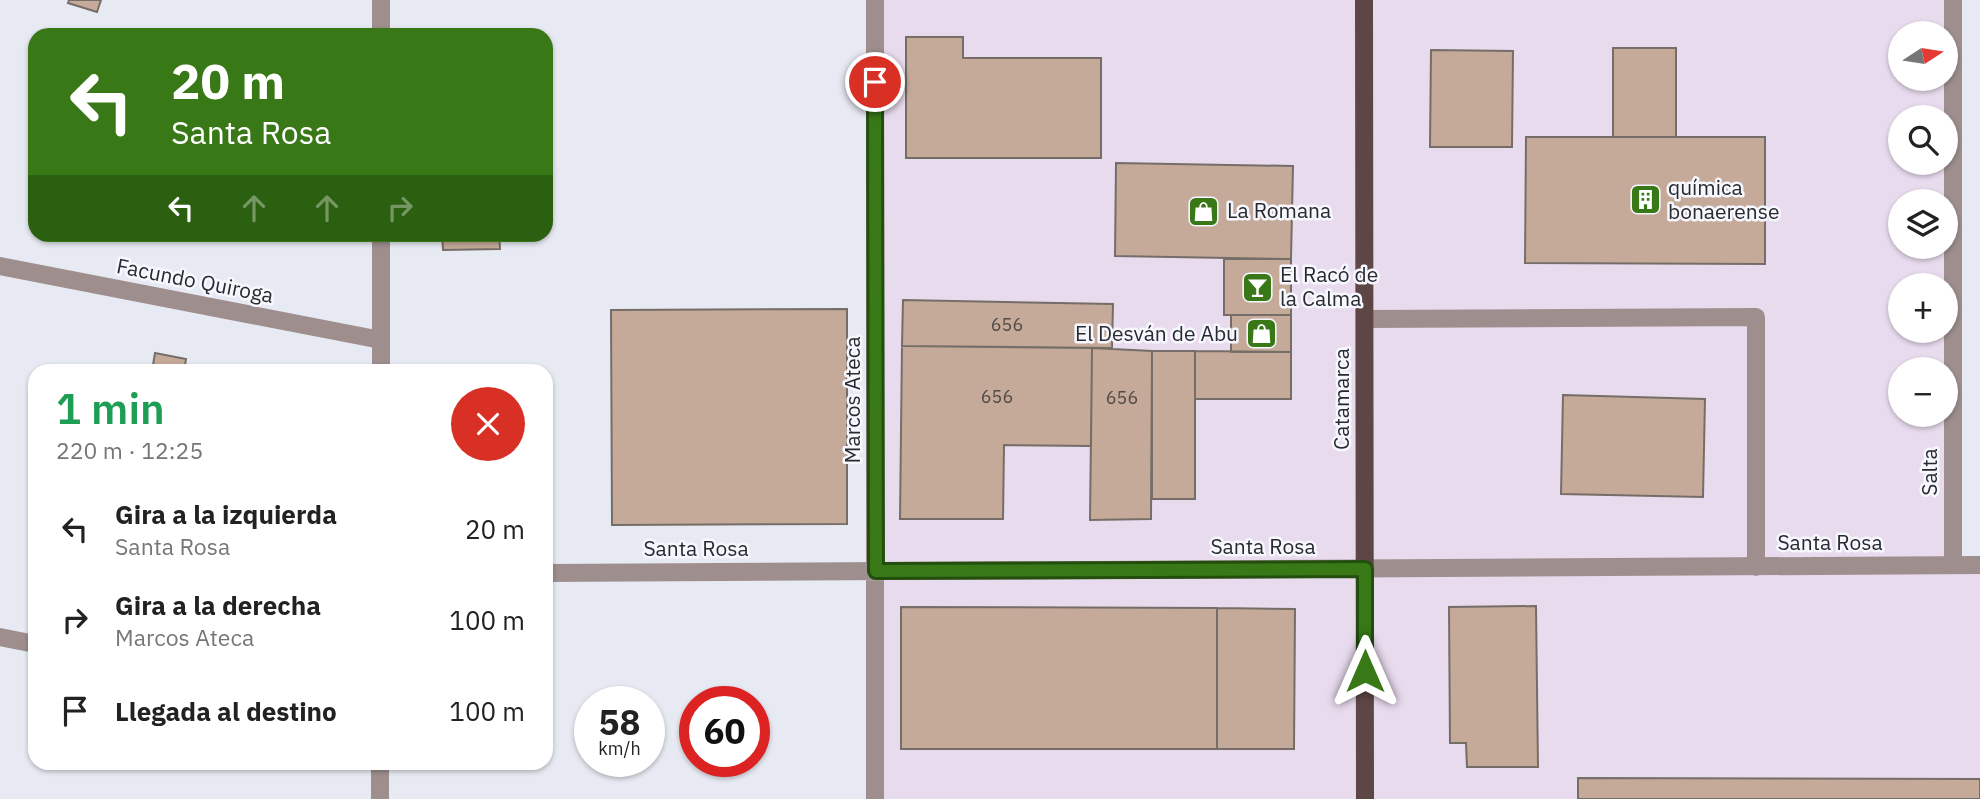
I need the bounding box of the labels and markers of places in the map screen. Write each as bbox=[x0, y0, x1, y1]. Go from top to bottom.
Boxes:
pin bbox=[845, 52, 905, 112]
place label: química bonaerense bbox=[1668, 173, 1779, 225]
building icon: química bonaerense bbox=[1628, 183, 1662, 217]
shop icon: La Romana bbox=[1187, 194, 1221, 228]
place label: La Romana bbox=[1227, 196, 1331, 224]
place label: El Racó de la Calma bbox=[1280, 260, 1378, 312]
bar icon: El Racó de la Calma bbox=[1240, 270, 1274, 304]
shop icon: El Desván de Abu bbox=[1244, 317, 1278, 351]
place label: El Desván de Abu bbox=[1075, 319, 1238, 347]

